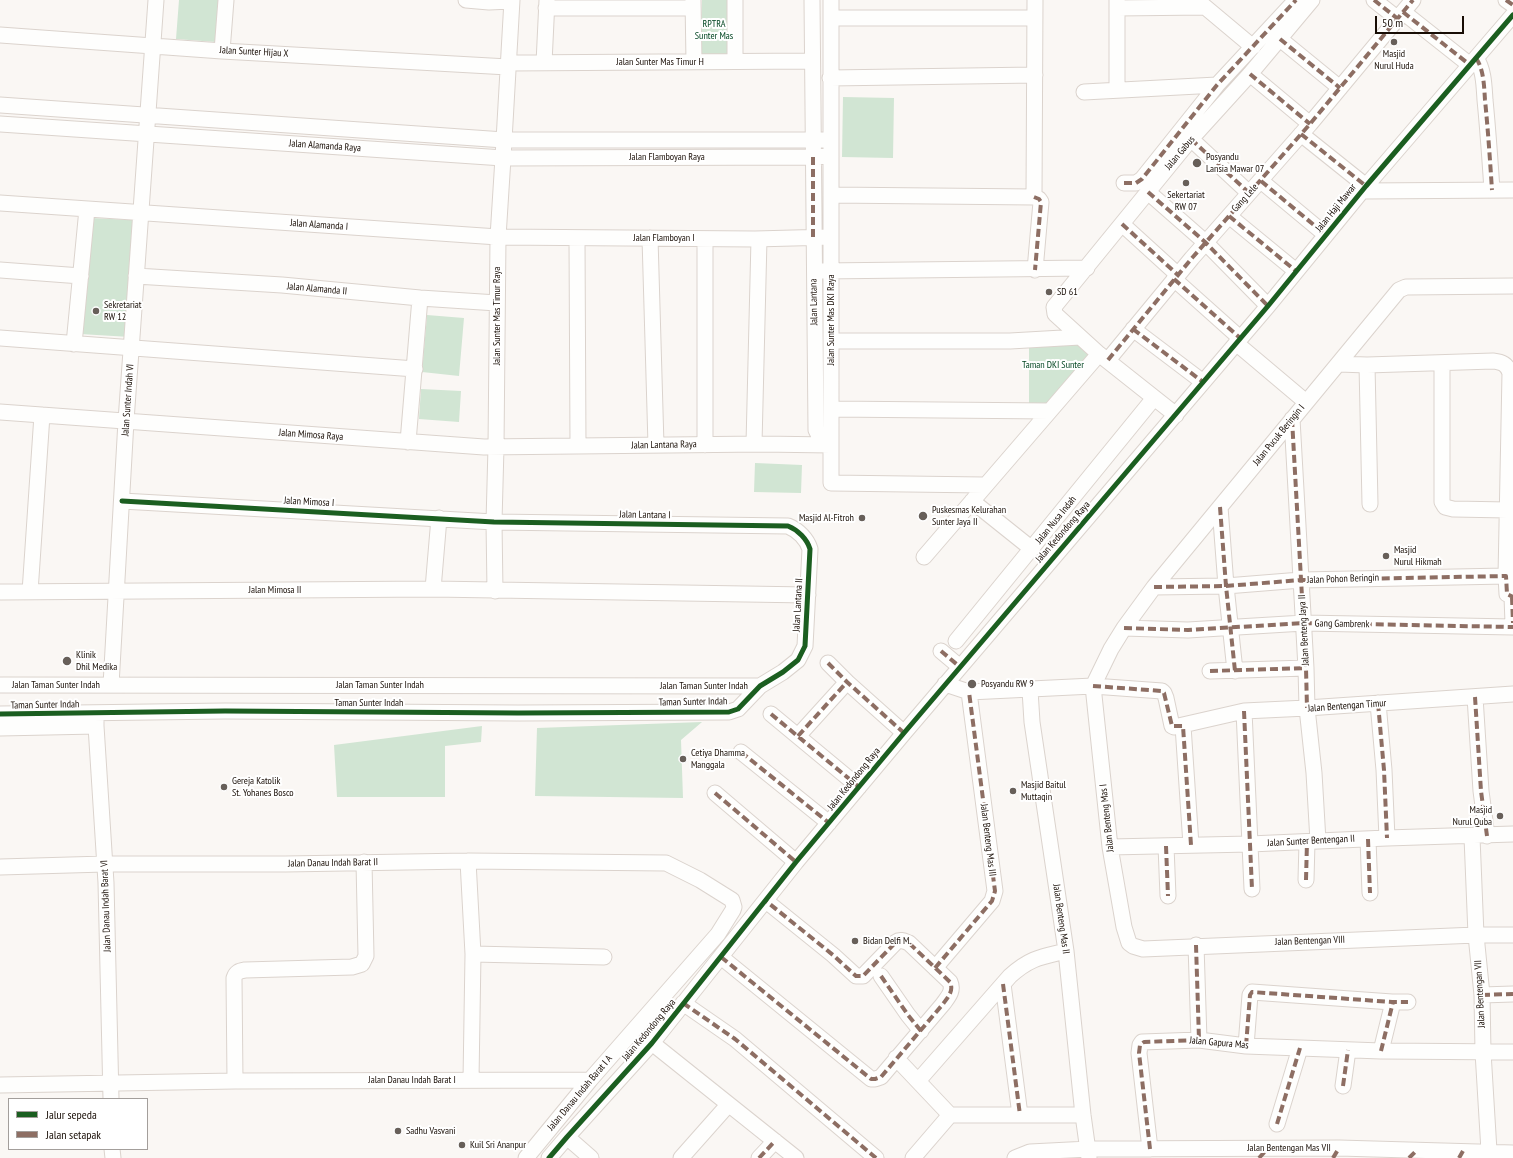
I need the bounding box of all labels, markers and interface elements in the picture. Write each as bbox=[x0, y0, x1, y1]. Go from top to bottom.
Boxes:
scale bar bbox=[1377, 8, 1466, 34]
text: 50 m bbox=[1382, 15, 1403, 30]
park label: RPTRA Sunter Mas bbox=[695, 18, 733, 42]
marker: Masjid Nurul Huda bbox=[1389, 37, 1399, 47]
street label: Jalan Sunter Hijau X bbox=[219, 44, 289, 60]
place label: Masjid Nurul Huda bbox=[1374, 48, 1414, 72]
street label: Jalan Sunter Mas Timur H bbox=[616, 56, 704, 68]
street label: Jalan Gabus bbox=[1162, 134, 1198, 172]
street label: Jalan Alamanda Raya bbox=[289, 137, 361, 155]
street label: Jalan Flamboyan Raya bbox=[629, 151, 705, 163]
place label: Posyandu Lansia Mawar 07 bbox=[1206, 151, 1264, 174]
marker: Posyandu Lansia Mawar 07 bbox=[1191, 157, 1203, 169]
marker: Sekertariat RW 07 bbox=[1181, 178, 1191, 188]
street label: Gang Lele bbox=[1229, 181, 1261, 215]
street label: Jalan Haji Mawar bbox=[1313, 182, 1359, 234]
place label: Sekertariat RW 07 bbox=[1167, 189, 1205, 212]
street label: Jalan Alamanda I bbox=[290, 217, 348, 233]
street label: Jalan Flamboyan I bbox=[633, 232, 695, 244]
street label: Jalan Sunter Mas Timur Raya bbox=[491, 267, 503, 365]
street label: Jalan Sunter Mas DKI Raya bbox=[825, 275, 837, 365]
street label: Jalan Lantana bbox=[808, 279, 820, 325]
street label: Jalan Alamanda II bbox=[286, 280, 348, 298]
place label: SD 61 bbox=[1057, 286, 1078, 298]
marker: SD 61 bbox=[1044, 287, 1054, 297]
place label: Sekretariat RW 12 bbox=[104, 299, 142, 322]
marker: Sekretariat RW 12 bbox=[91, 306, 101, 316]
park label: Taman DKI Sunter bbox=[1022, 359, 1084, 371]
street label: Jalan Sunter Indah VI bbox=[119, 363, 137, 437]
street label: Jalan Pucuk Beringin I bbox=[1251, 402, 1307, 468]
street label: Jalan Mimosa Raya bbox=[278, 427, 344, 443]
street label: Jalan Lantana Raya bbox=[631, 438, 697, 452]
street label: Jalan Nusa Indah bbox=[1033, 494, 1079, 546]
street label: Jalan Mimosa I bbox=[283, 495, 335, 509]
street label: Jalan Kedondong Raya bbox=[1033, 499, 1093, 565]
place label: Puskesmas Kelurahan Sunter Jaya II bbox=[932, 504, 1006, 528]
street label: Jalan Lantana I bbox=[619, 509, 671, 521]
marker: Puskesmas Kelurahan Sunter Jaya II bbox=[917, 510, 929, 522]
place label: Masjid Al-Fitroh bbox=[799, 512, 854, 524]
marker: Masjid Al-Fitroh bbox=[857, 513, 867, 523]
place label: Masjid Nurul Hikmah bbox=[1394, 544, 1442, 568]
marker: Masjid Nurul Hikmah bbox=[1381, 551, 1391, 561]
street label: Jalan Pohon Beringin bbox=[1307, 572, 1379, 586]
street label: Jalan Lantana II bbox=[791, 578, 805, 632]
street label: Jalan Mimosa II bbox=[249, 584, 301, 596]
street label: Jalan Benteng Jaya II bbox=[1296, 594, 1312, 666]
street label: Gang Gambrenk bbox=[1315, 618, 1369, 630]
place label: Klinik Dhil Medika bbox=[76, 649, 117, 672]
marker: Klinik Dhil Medika bbox=[61, 655, 73, 667]
marker: Posyandu RW 9 bbox=[966, 678, 978, 690]
place label: Posyandu RW 9 bbox=[981, 678, 1034, 690]
street label: Jalan Taman Sunter Indah bbox=[12, 679, 100, 691]
street label: Jalan Taman Sunter Indah bbox=[336, 679, 424, 691]
street label: Jalan Taman Sunter Indah bbox=[660, 680, 748, 692]
street label: Taman Sunter Indah bbox=[659, 695, 727, 709]
street label: Taman Sunter Indah bbox=[335, 697, 403, 709]
street label: Jalan Bentengan Timur bbox=[1307, 697, 1387, 715]
street label: Taman Sunter Indah bbox=[11, 698, 79, 712]
street label: Jalan Kedondong Raya bbox=[825, 745, 883, 813]
place label: Cetiya Dhamma Manggala bbox=[691, 747, 745, 770]
marker: Cetiya Dhamma Manggala bbox=[678, 754, 688, 764]
place label: Gereja Katolik St. Yohanes Bosco bbox=[232, 775, 294, 798]
place label: Masjid Baitul Muttaqin bbox=[1021, 779, 1066, 802]
marker: Gereja Katolik St. Yohanes Bosco bbox=[219, 782, 229, 792]
street label: Jalan Benteng Mas I bbox=[1097, 783, 1117, 853]
marker: Masjid Baitul Muttaqin bbox=[1008, 786, 1018, 796]
street label: Jalan Benteng Mas III bbox=[978, 803, 998, 877]
place label: Masjid Nurul Quba bbox=[1453, 804, 1492, 828]
marker: Masjid Nurul Quba bbox=[1495, 811, 1505, 821]
street label: Jalan Sunter Bentengan II bbox=[1267, 833, 1355, 849]
street label: Jalan Danau Indah Barat II bbox=[288, 856, 378, 870]
street label: Jalan Danau Indah Barat VI bbox=[98, 860, 114, 952]
street label: Jalan Benteng Mas II bbox=[1050, 883, 1072, 955]
street label: Jalan Bentengan VIII bbox=[1275, 934, 1345, 948]
place label: Bidan Delfi M. bbox=[863, 935, 911, 947]
marker: Bidan Delfi M. bbox=[850, 936, 860, 946]
street label: Jalan Bentengan VII bbox=[1472, 960, 1488, 1028]
street label: Jalan Kedondong Raya bbox=[620, 997, 678, 1063]
street label: Jalan Gapura Mas bbox=[1189, 1034, 1249, 1052]
street label: Jalan Danau Indah Barat I A bbox=[545, 1053, 615, 1133]
street label: Jalan Danau Indah Barat I bbox=[368, 1074, 456, 1086]
legend bbox=[8, 1098, 148, 1150]
text: Jalur sepeda bbox=[46, 1107, 97, 1122]
place label: Sadhu Vasvani bbox=[406, 1125, 456, 1137]
marker: Sadhu Vasvani bbox=[393, 1126, 403, 1136]
text: Jalan setapak bbox=[46, 1127, 101, 1142]
place label: Kuil Sri Ananpur bbox=[470, 1139, 526, 1151]
marker: Kuil Sri Ananpur bbox=[457, 1140, 467, 1150]
street label: Jalan Bentengan Mas VII bbox=[1247, 1142, 1331, 1154]

